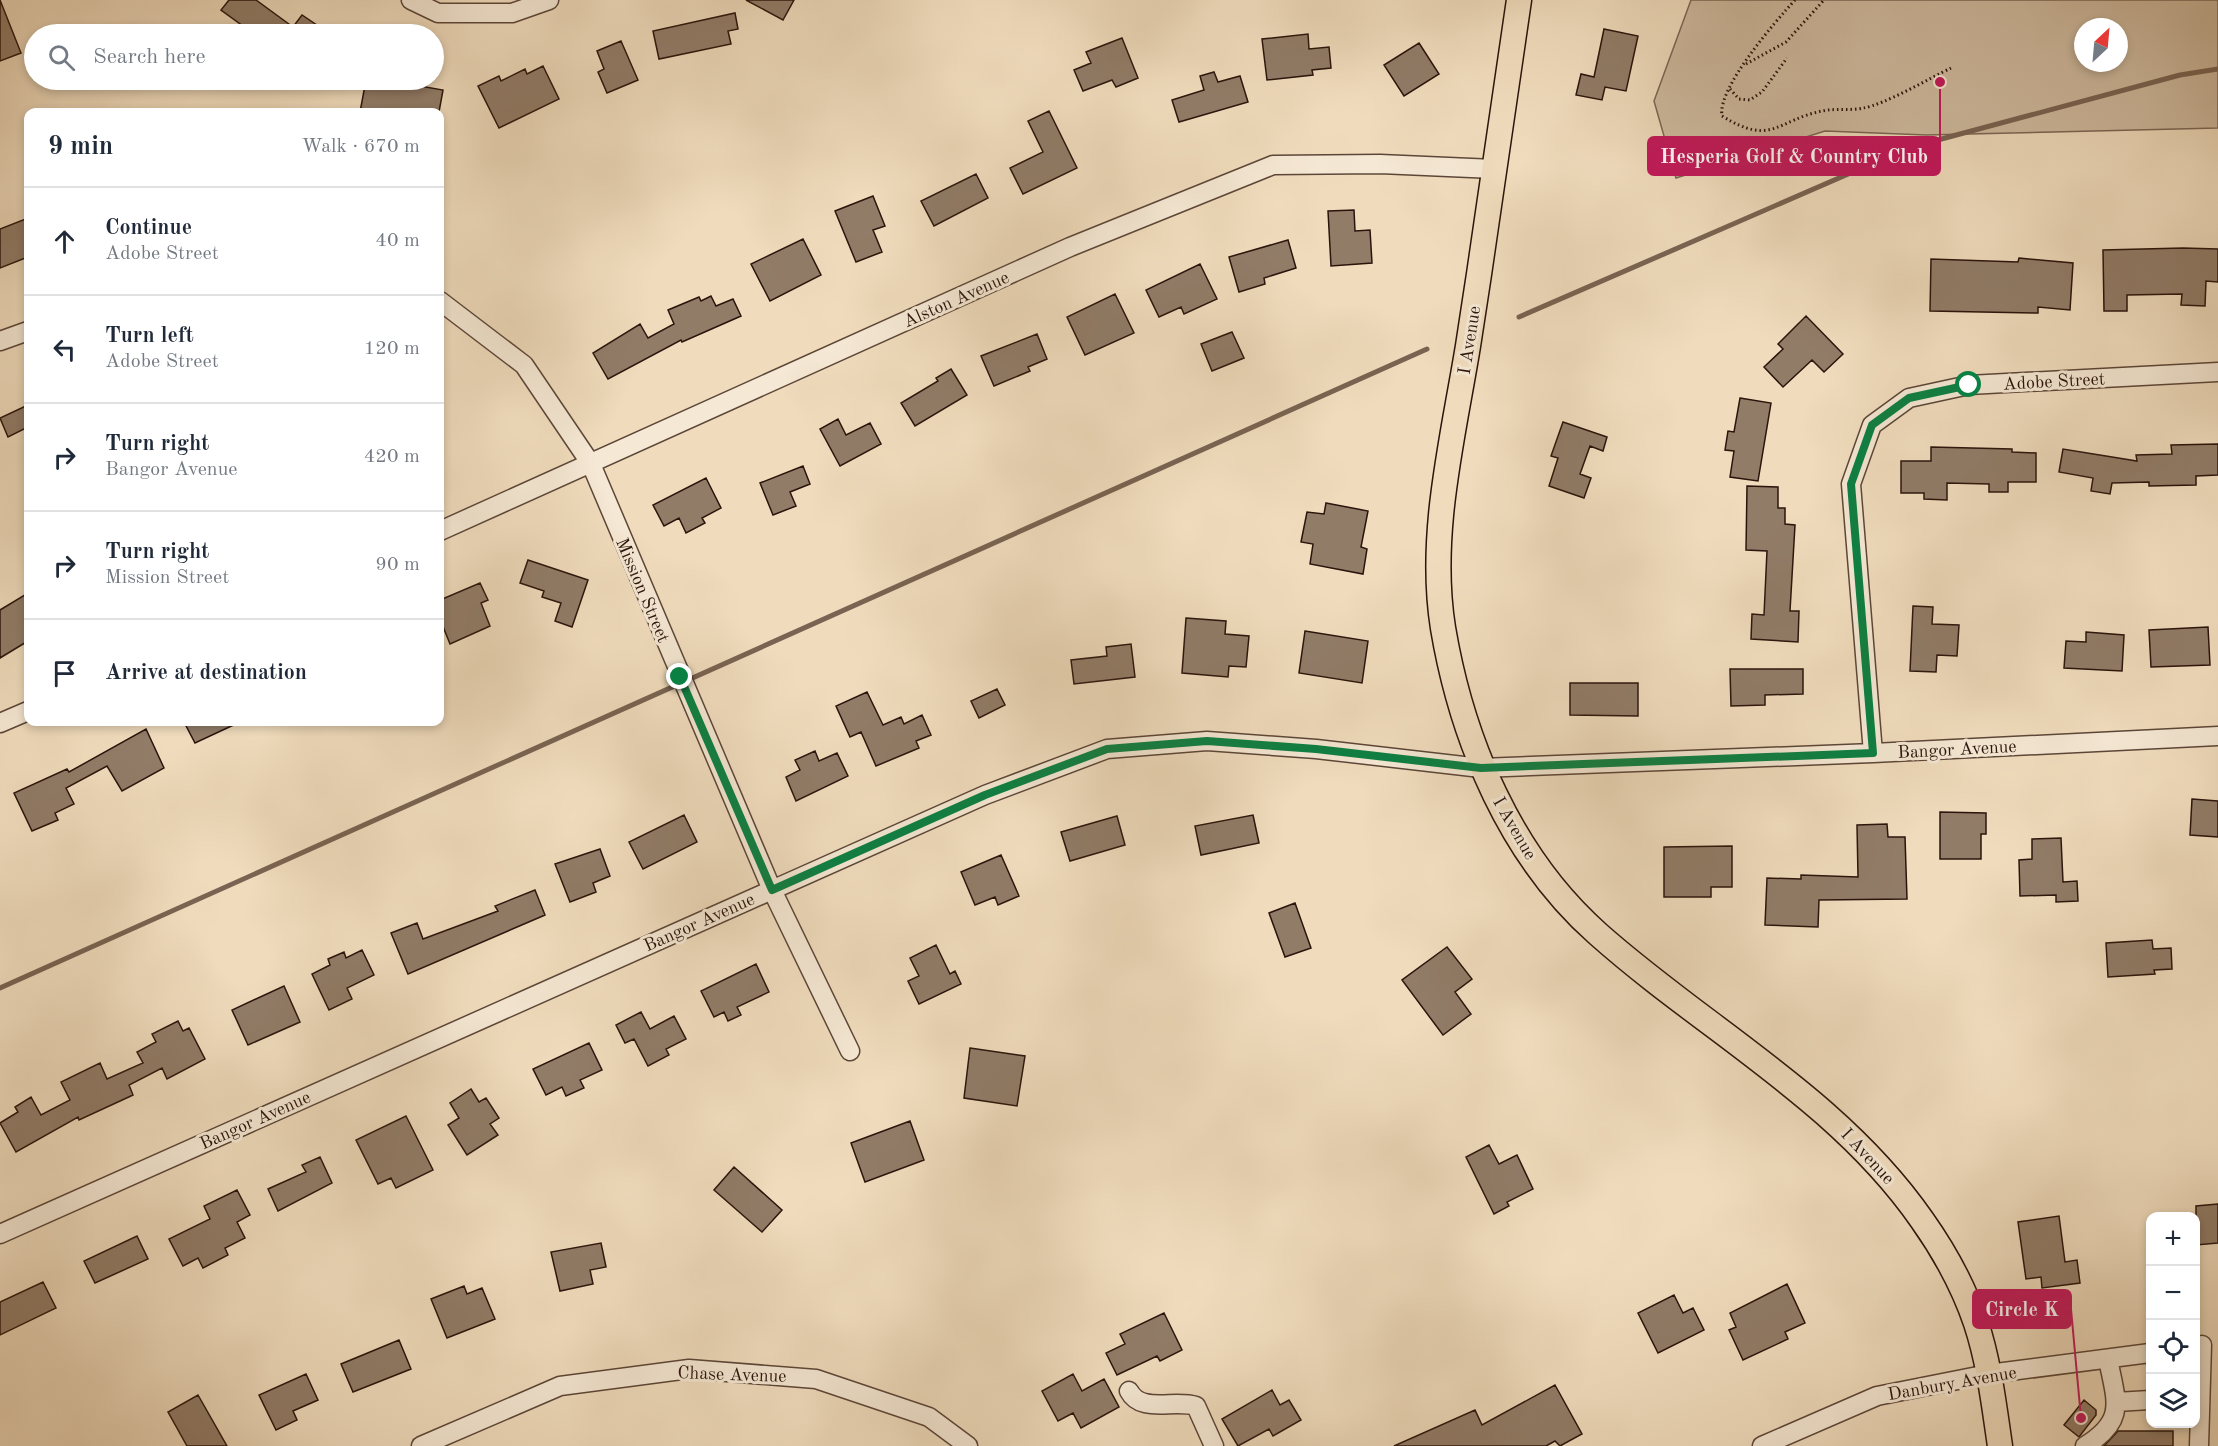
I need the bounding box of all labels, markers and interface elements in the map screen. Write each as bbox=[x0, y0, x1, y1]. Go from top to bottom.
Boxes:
north arrow bbox=[2074, 18, 2128, 72]
search box bbox=[24, 24, 444, 90]
icon: search bbox=[45, 41, 78, 74]
text: Search here bbox=[93, 46, 206, 68]
text: 9 min bbox=[48, 134, 113, 160]
text: Walk · 670 m bbox=[301, 137, 420, 157]
callout: Hesperia Golf & Country Club bbox=[1648, 137, 1940, 175]
text: Hesperia Golf & Country Club bbox=[1660, 148, 1928, 168]
text: Continue bbox=[105, 217, 192, 239]
icon: ahead bbox=[48, 225, 81, 258]
text: 40 m bbox=[375, 231, 420, 251]
text: Adobe Street bbox=[105, 244, 219, 264]
street label: Alston Avenue bbox=[901, 269, 1012, 331]
street label: I Avenue bbox=[1456, 305, 1484, 376]
text: Turn left bbox=[105, 325, 194, 347]
icon: left bbox=[48, 333, 81, 366]
text: 120 m bbox=[364, 339, 420, 359]
text: Adobe Street bbox=[105, 352, 219, 372]
street label: Adobe Street bbox=[2002, 370, 2106, 394]
route start bbox=[1955, 371, 1981, 397]
text: Turn right bbox=[105, 433, 209, 455]
icon: right bbox=[48, 441, 81, 474]
text: 420 m bbox=[364, 447, 420, 467]
text: Bangor Avenue bbox=[105, 460, 238, 480]
street label: Mission Street bbox=[612, 535, 672, 645]
text: Turn right bbox=[105, 541, 209, 563]
icon: right bbox=[48, 549, 81, 582]
text: 90 m bbox=[375, 555, 420, 575]
text: Mission Street bbox=[105, 568, 229, 588]
icon: arrive bbox=[48, 657, 81, 690]
text: Arrive at destination bbox=[105, 662, 307, 684]
route end bbox=[666, 663, 692, 689]
street label: Bangor Avenue bbox=[1897, 738, 2017, 762]
street label: I Avenue bbox=[1489, 794, 1539, 863]
street label: Bangor Avenue bbox=[641, 890, 758, 955]
street label: Bangor Avenue bbox=[197, 1088, 314, 1153]
street label: I Avenue bbox=[1837, 1125, 1897, 1188]
map controls bbox=[2146, 1212, 2200, 1428]
button: + bbox=[2146, 1212, 2200, 1266]
button: − bbox=[2146, 1266, 2200, 1320]
callout: Circle K bbox=[1973, 1290, 2071, 1328]
text: Circle K bbox=[1985, 1301, 2059, 1321]
button: locate bbox=[2146, 1320, 2200, 1374]
street label: Chase Avenue bbox=[677, 1364, 787, 1386]
street label: Danbury Avenue bbox=[1886, 1364, 2018, 1404]
button: layers bbox=[2146, 1374, 2200, 1428]

